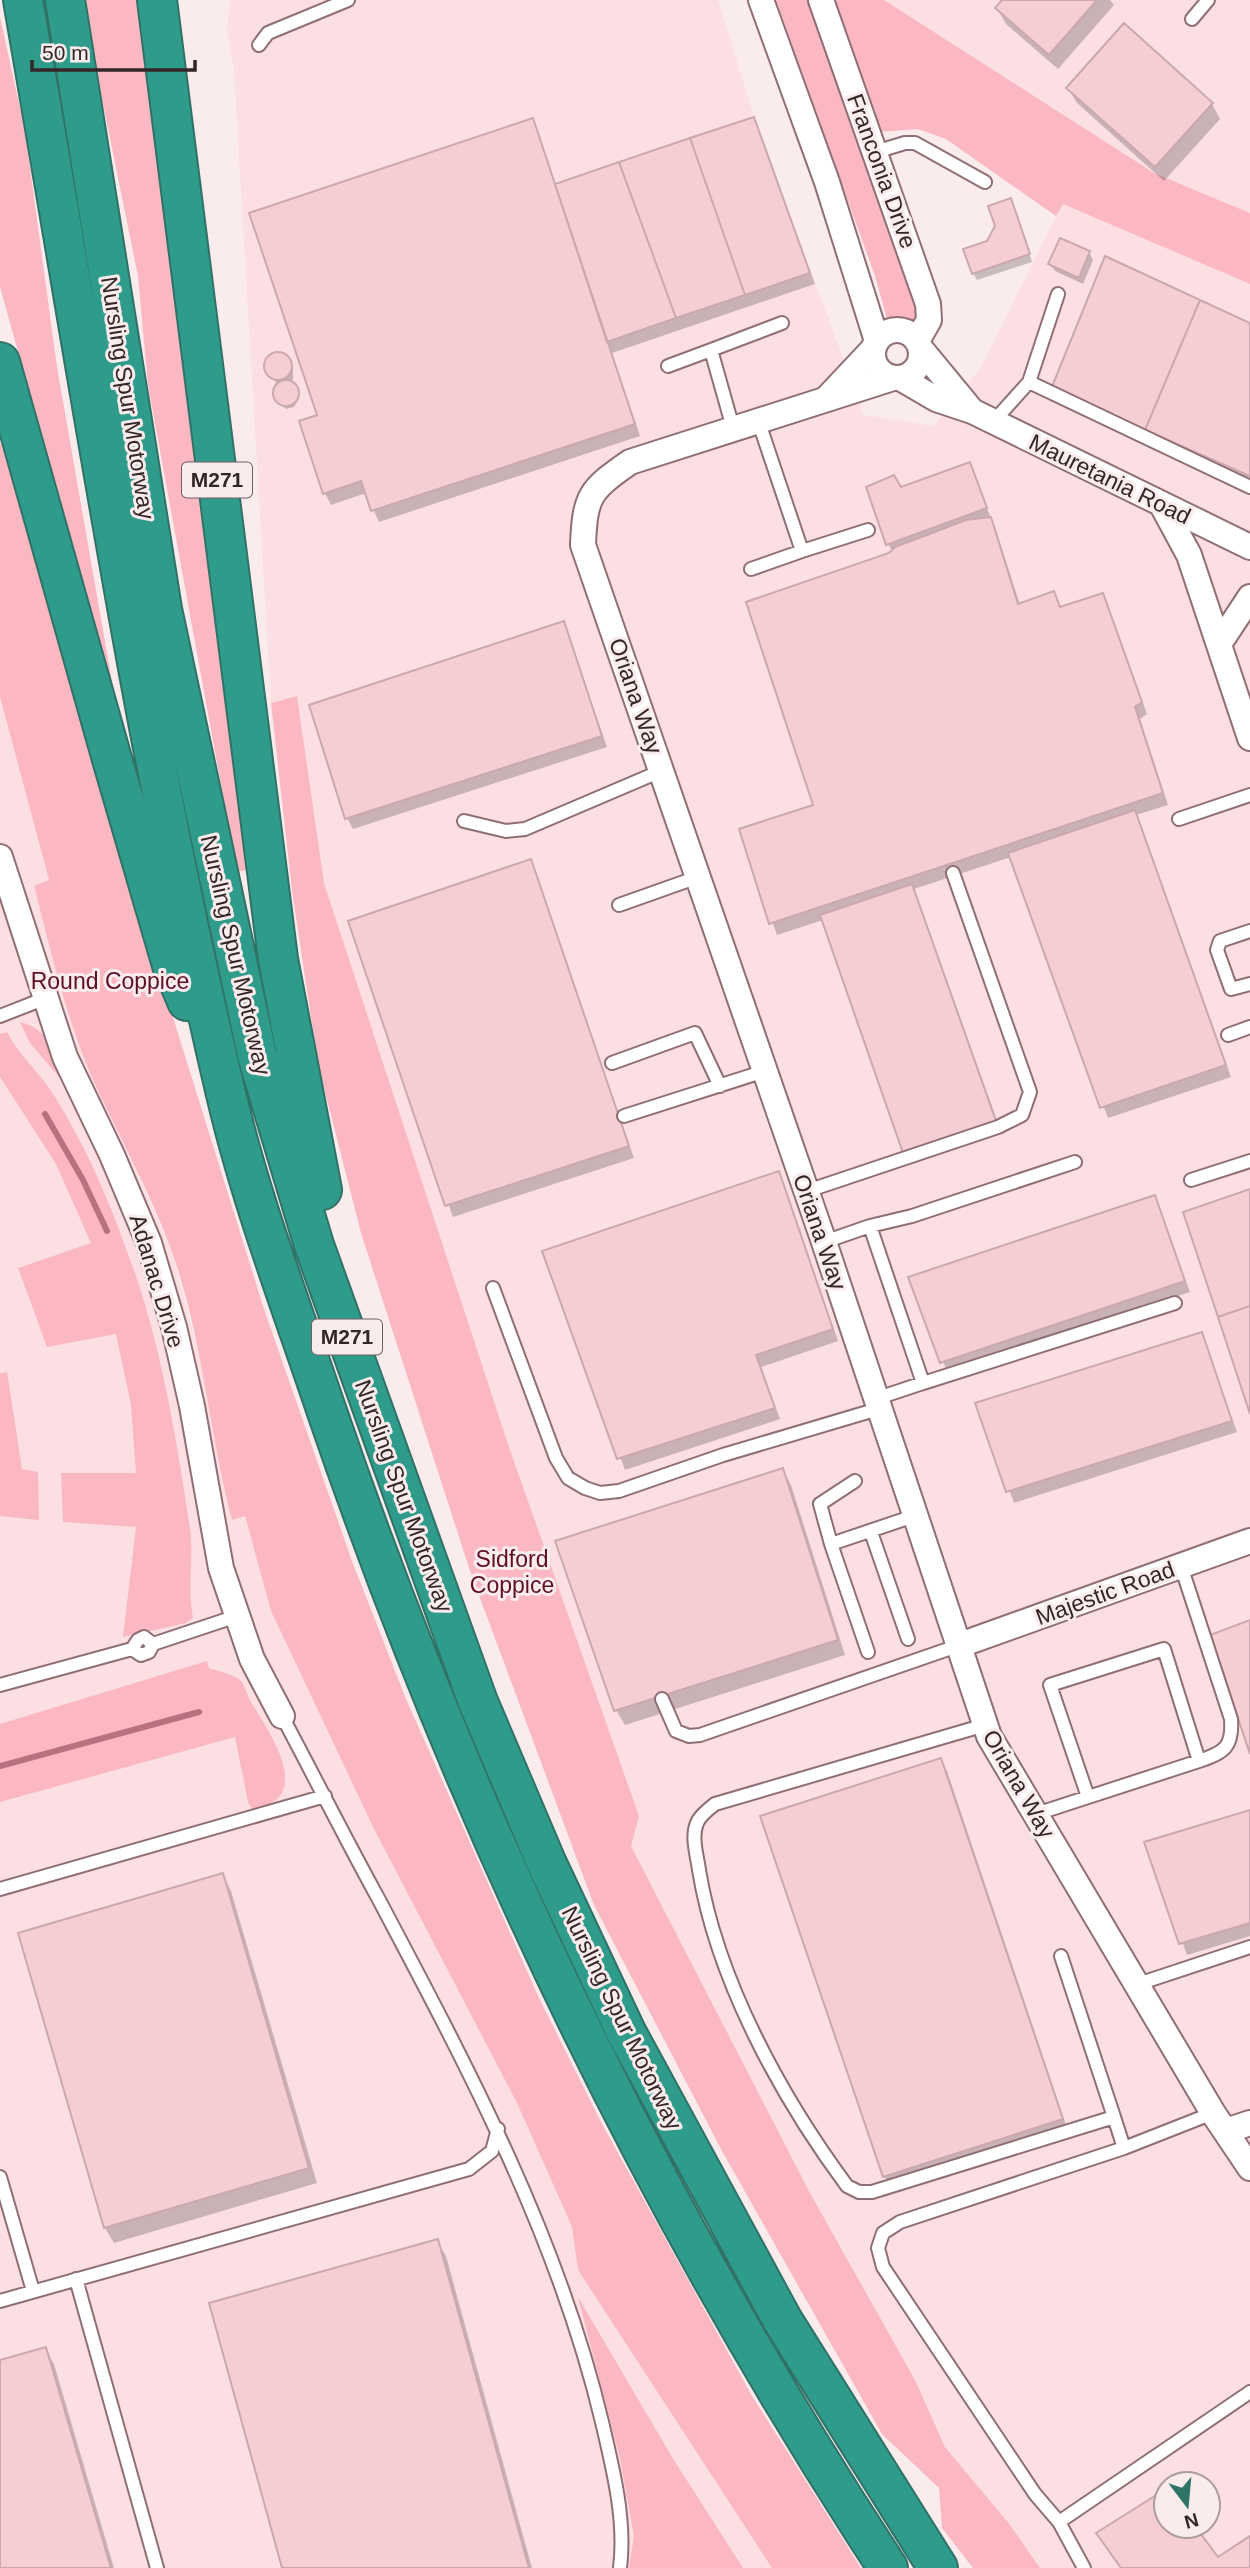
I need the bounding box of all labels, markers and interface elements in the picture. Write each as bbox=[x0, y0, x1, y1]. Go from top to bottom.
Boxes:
scale bar bbox=[32, 28, 194, 72]
text: 50 m bbox=[42, 41, 89, 64]
street label: Franconia Drive bbox=[842, 90, 922, 252]
street label: Nursling Spur Motorway bbox=[96, 275, 160, 522]
street label: Mauretania Road bbox=[1025, 429, 1195, 529]
road number: M271 bbox=[182, 462, 252, 498]
street label: Oriana Way bbox=[604, 635, 668, 758]
street label: Nursling Spur Motorway bbox=[196, 833, 276, 1078]
park label: Round Coppice bbox=[31, 968, 189, 994]
street label: Oriana Way bbox=[788, 1171, 852, 1294]
street label: Adanac Drive bbox=[124, 1211, 190, 1351]
road number: M271 bbox=[312, 1320, 382, 1354]
street label: Nursling Spur Motorway bbox=[350, 1376, 458, 1616]
park label: Sidford Coppice bbox=[470, 1546, 554, 1598]
street label: Majestic Road bbox=[1032, 1556, 1178, 1630]
street label: Oriana Way bbox=[978, 1725, 1061, 1843]
street label: Nursling Spur Motorway bbox=[557, 1902, 688, 2134]
north arrow bbox=[1152, 2470, 1222, 2540]
text: N bbox=[1182, 2509, 1201, 2533]

